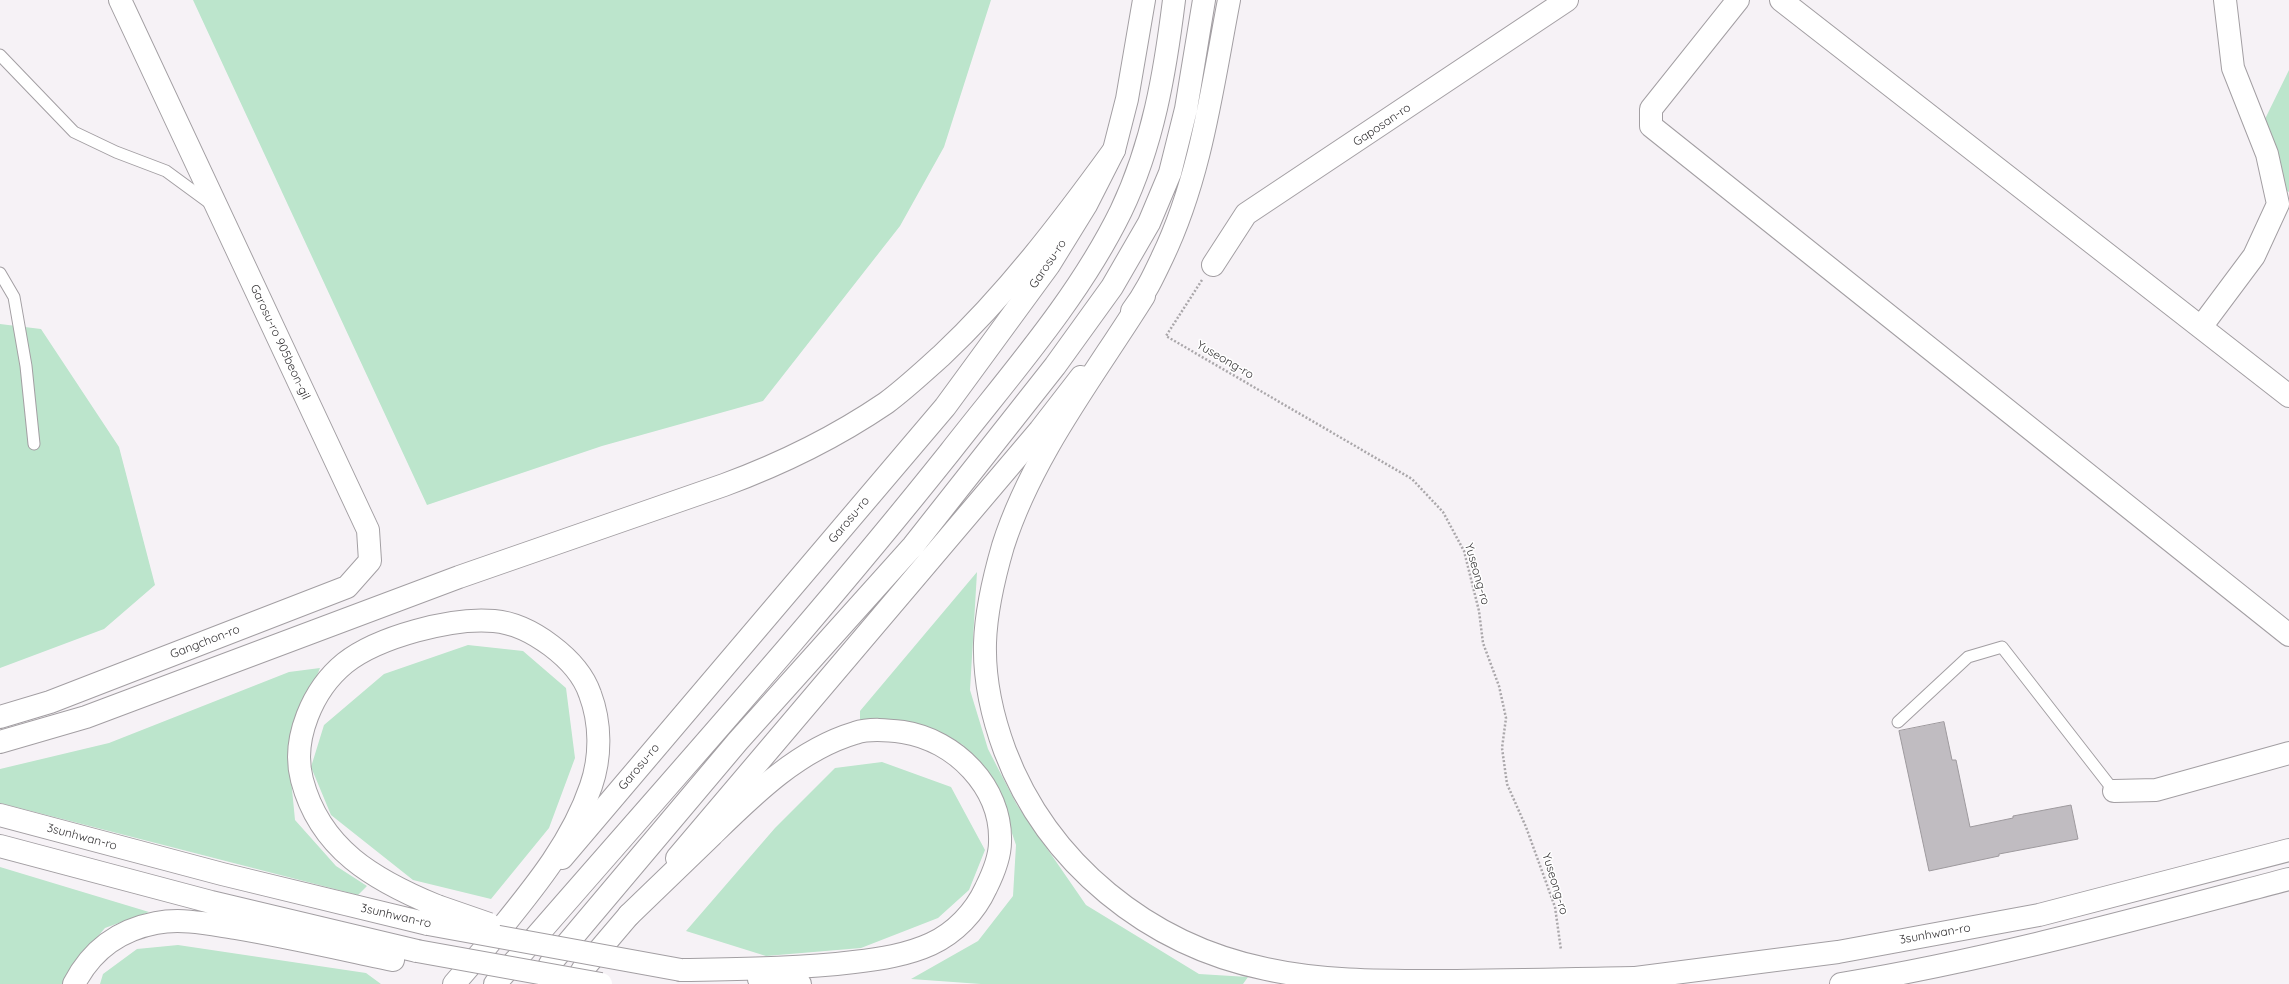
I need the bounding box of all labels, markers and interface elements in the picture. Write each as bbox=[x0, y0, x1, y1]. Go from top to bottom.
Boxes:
street label: Gaposan-ro bbox=[1350, 100, 1414, 150]
street label: Garosu-ro bbox=[1026, 237, 1070, 291]
street label: Garosu-ro 905beon-gil bbox=[247, 282, 313, 402]
street label: Yuseong-ro bbox=[1194, 338, 1256, 382]
street label: Garosu-ro bbox=[825, 494, 873, 546]
street label: Yuseong-ro bbox=[1461, 541, 1493, 607]
street label: Gangchon-ro bbox=[168, 622, 242, 662]
street label: Garosu-ro bbox=[615, 741, 663, 793]
street label: 3sunhwan-ro bbox=[45, 821, 119, 853]
street label: Yuseong-ro bbox=[1539, 851, 1571, 917]
street label: 3sunhwan-ro bbox=[359, 901, 433, 931]
street label: 3sunhwan-ro bbox=[1898, 921, 1972, 947]

